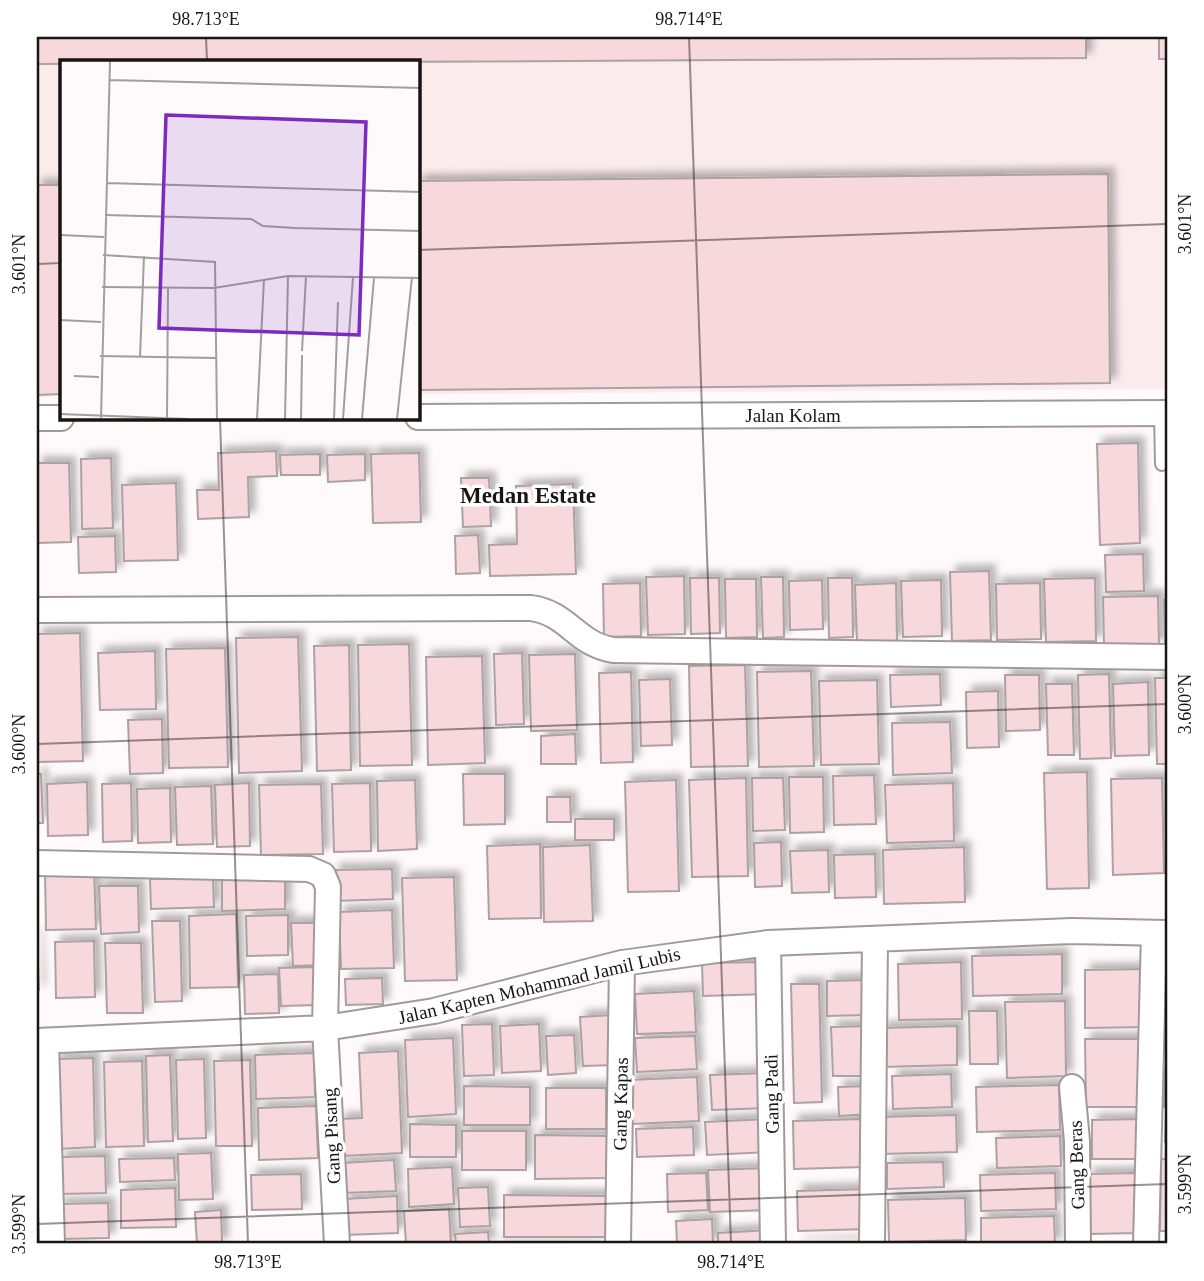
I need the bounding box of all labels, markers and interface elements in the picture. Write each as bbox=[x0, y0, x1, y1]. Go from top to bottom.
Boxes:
text: 98.713°E bbox=[172, 9, 240, 29]
text: 98.714°E bbox=[655, 9, 723, 29]
inset map bbox=[60, 60, 420, 420]
text: 3.601°N bbox=[1175, 194, 1195, 254]
text: 3.601°N bbox=[9, 234, 29, 294]
street label: Jalan Kolam bbox=[745, 405, 841, 426]
district label: Medan Estate bbox=[460, 483, 596, 508]
text: 3.600°N bbox=[1175, 674, 1195, 734]
text: 3.600°N bbox=[9, 714, 29, 774]
street label: Jalan Kapten Mohammad Jamil Lubis bbox=[396, 943, 682, 1028]
street label: Gang Padi bbox=[760, 1054, 783, 1134]
street label: Gang Kapas bbox=[609, 1057, 632, 1151]
street label: Gang Pisang bbox=[318, 1087, 345, 1185]
street label: Gang Beras bbox=[1064, 1120, 1089, 1210]
text: 3.599°N bbox=[1175, 1154, 1195, 1214]
text: 3.599°N bbox=[9, 1194, 29, 1254]
text: 98.713°E bbox=[214, 1252, 282, 1272]
text: 98.714°E bbox=[697, 1252, 765, 1272]

